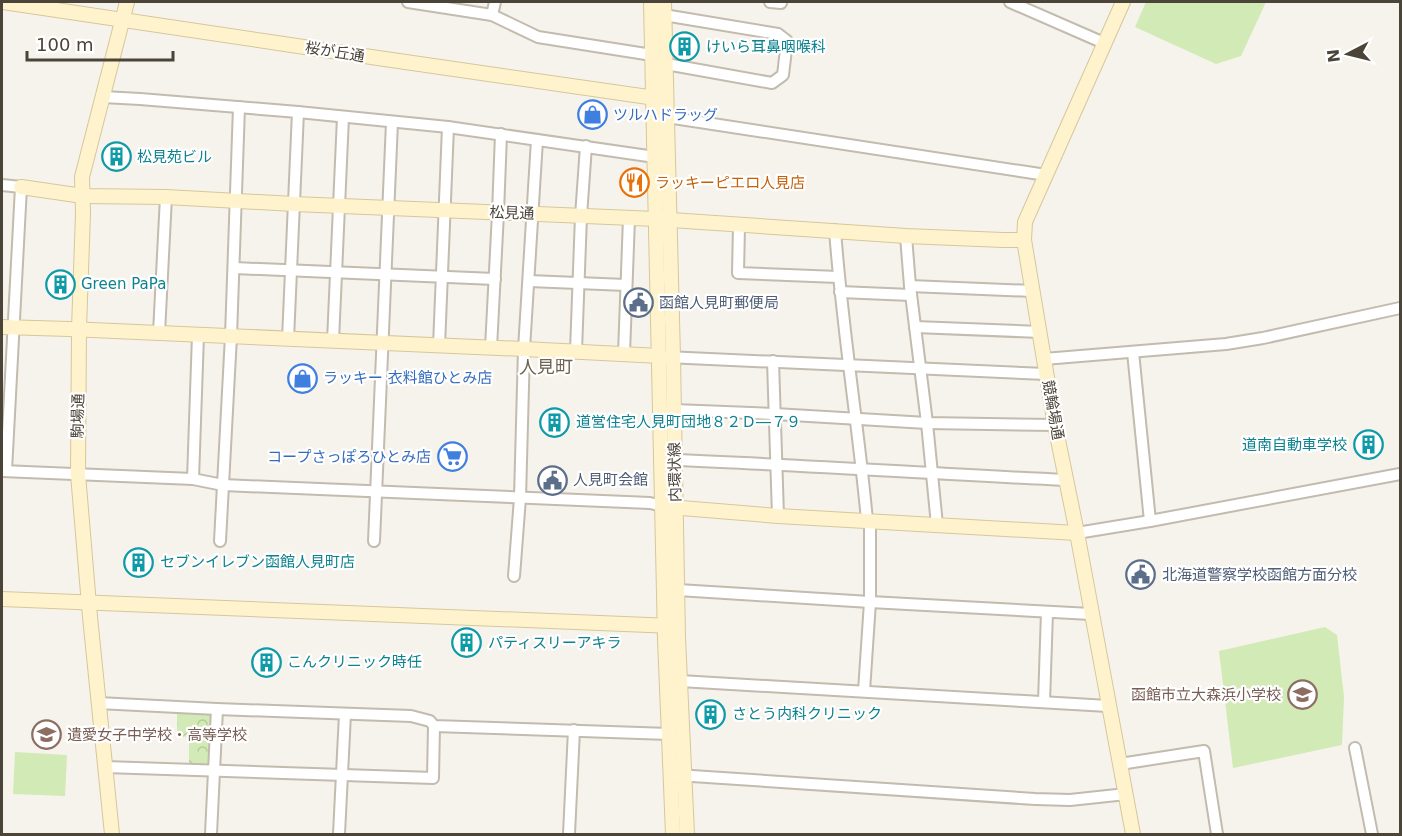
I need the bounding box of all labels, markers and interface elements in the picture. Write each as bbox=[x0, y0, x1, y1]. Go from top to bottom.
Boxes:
scale bar bbox=[27, 24, 172, 62]
north arrow bbox=[1318, 24, 1378, 84]
building icon: けいら耳鼻咽喉科 bbox=[669, 31, 701, 63]
text: 100 m bbox=[36, 34, 94, 55]
street label: 桜が丘通 bbox=[304, 38, 366, 66]
place label: けいら耳鼻咽喉科 bbox=[706, 38, 826, 56]
text: N bbox=[1323, 48, 1344, 64]
shop icon: ツルハドラッグ bbox=[576, 99, 608, 131]
place label: ツルハドラッグ bbox=[613, 106, 718, 124]
building icon: 松見苑ビル bbox=[100, 141, 132, 173]
place label: 松見苑ビル bbox=[137, 148, 212, 166]
restaurant icon: ラッキーピエロ人見店 bbox=[618, 167, 650, 199]
place label: ラッキーピエロ人見店 bbox=[655, 174, 805, 192]
street label: 松見通 bbox=[489, 203, 535, 223]
building icon: Green PaPa bbox=[44, 268, 76, 300]
place label: Green PaPa bbox=[81, 275, 166, 293]
public building icon: 函館人見町郵便局 bbox=[622, 287, 654, 319]
place label: 函館人見町郵便局 bbox=[659, 294, 779, 312]
district label: 人見町 bbox=[519, 356, 573, 377]
shop icon: ラッキー 衣料館ひとみ店 bbox=[286, 362, 318, 394]
place label: ラッキー 衣料館ひとみ店 bbox=[323, 369, 492, 387]
street label: 競輪場通 bbox=[1039, 379, 1067, 441]
street label: 駒場通 bbox=[69, 393, 87, 439]
building icon: 道営住宅人見町団地８２Ｄ―７９ bbox=[539, 406, 571, 438]
place label: 道営住宅人見町団地８２Ｄ―７９ bbox=[576, 413, 801, 431]
building icon: 道南自動車学校 bbox=[1352, 429, 1384, 461]
place label: 道南自動車学校 bbox=[1242, 436, 1347, 454]
supermarket icon: コープさっぽろひとみ店 bbox=[436, 441, 468, 473]
street label: 内環状線 bbox=[665, 442, 685, 502]
place label: コープさっぽろひとみ店 bbox=[267, 448, 431, 466]
public building icon: 人見町会館 bbox=[536, 464, 568, 496]
place label: 人見町会館 bbox=[573, 471, 648, 489]
building icon: セブンイレブン函館人見町店 bbox=[123, 546, 155, 578]
place label: セブンイレブン函館人見町店 bbox=[160, 553, 355, 571]
public building icon: 北海道警察学校函館方面分校 bbox=[1125, 559, 1157, 591]
place label: 北海道警察学校函館方面分校 bbox=[1162, 566, 1357, 584]
building icon: パティスリーアキラ bbox=[451, 627, 483, 659]
place label: パティスリーアキラ bbox=[488, 634, 622, 652]
building icon: こんクリニック時任 bbox=[250, 646, 282, 678]
place label: こんクリニック時任 bbox=[287, 653, 422, 671]
school or university icon: 函館市立大森浜小学校 bbox=[1286, 679, 1318, 711]
place label: 函館市立大森浜小学校 bbox=[1131, 686, 1281, 704]
building icon: さとう内科クリニック bbox=[695, 698, 727, 730]
place label: さとう内科クリニック bbox=[732, 705, 882, 723]
school or university icon: 遺愛女子中学校・高等学校 bbox=[30, 719, 62, 751]
place label: 遺愛女子中学校・高等学校 bbox=[67, 726, 247, 744]

